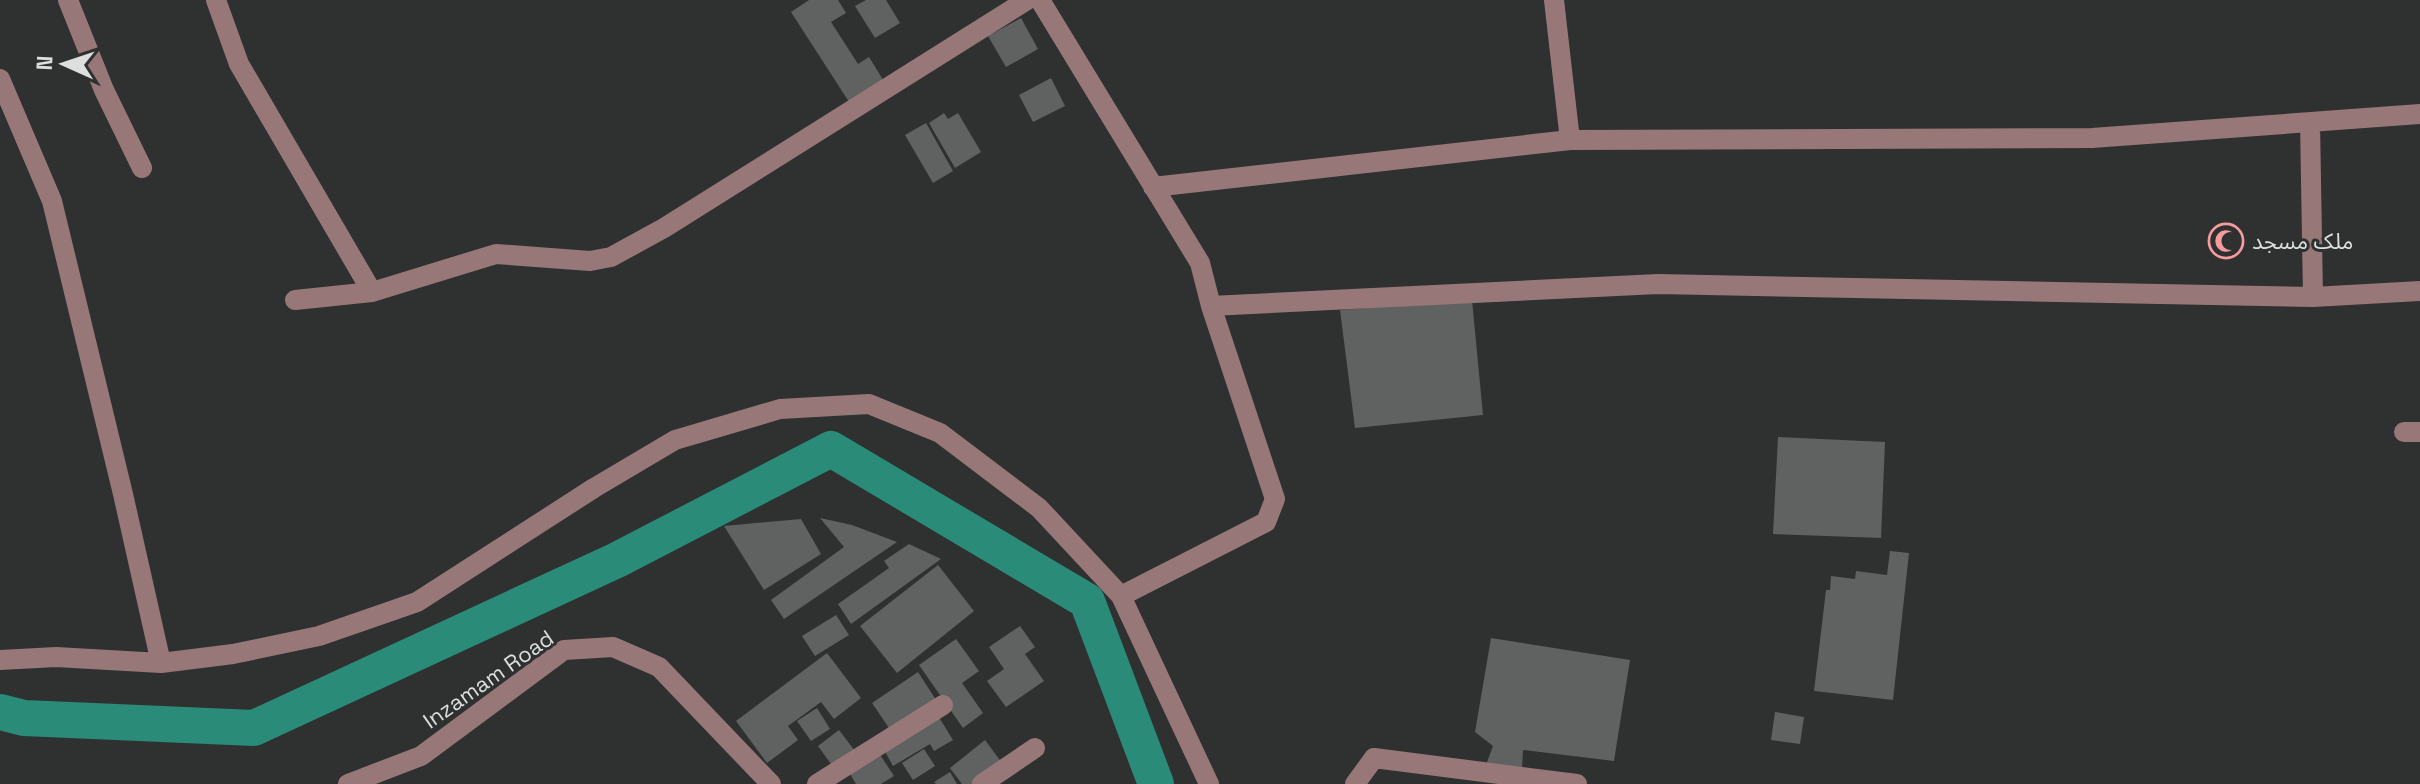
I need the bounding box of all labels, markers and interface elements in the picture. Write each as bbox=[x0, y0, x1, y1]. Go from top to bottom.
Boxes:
north arrow bbox=[24, 24, 104, 104]
text: N bbox=[30, 55, 58, 71]
mosque icon: ملک مسجد bbox=[2207, 222, 2245, 260]
place label: ملک مسجد bbox=[2252, 227, 2353, 255]
street label: Inzamam Road bbox=[417, 624, 559, 734]

